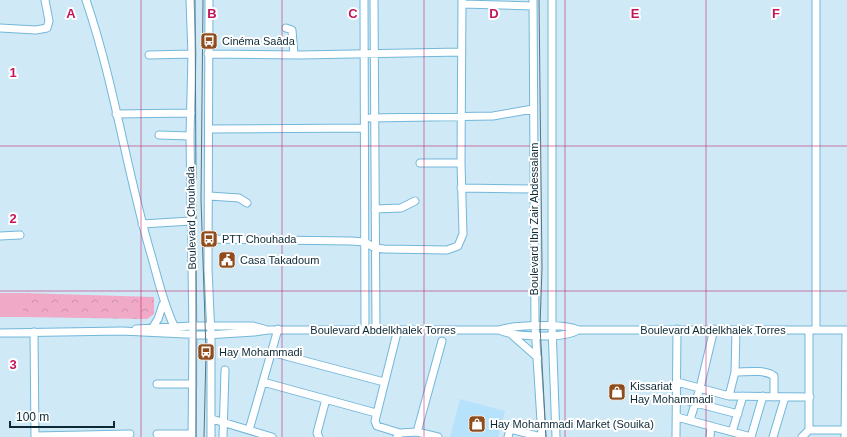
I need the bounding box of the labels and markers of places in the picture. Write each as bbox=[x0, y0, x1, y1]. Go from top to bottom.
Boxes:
bus stop icon: Cinéma Saâda bbox=[199, 31, 219, 51]
place label: Cinéma Saâda bbox=[222, 35, 296, 47]
bus stop icon: PTT Chouhada bbox=[199, 229, 219, 249]
place label: PTT Chouhada bbox=[222, 233, 297, 245]
public building icon: Casa Takadoum bbox=[217, 250, 237, 270]
place label: Casa Takadoum bbox=[240, 254, 319, 266]
bus stop icon: Hay Mohammadi bbox=[196, 342, 216, 362]
place label: Hay Mohammadi bbox=[219, 346, 302, 358]
place label: Kissariat Hay Mohammadi bbox=[630, 380, 713, 405]
shop icon: Kissariat Hay Mohammadi bbox=[607, 382, 627, 402]
shop icon: Hay Mohammadi Market (Souika) bbox=[467, 414, 487, 434]
place label: Hay Mohammadi Market (Souika) bbox=[490, 418, 654, 430]

